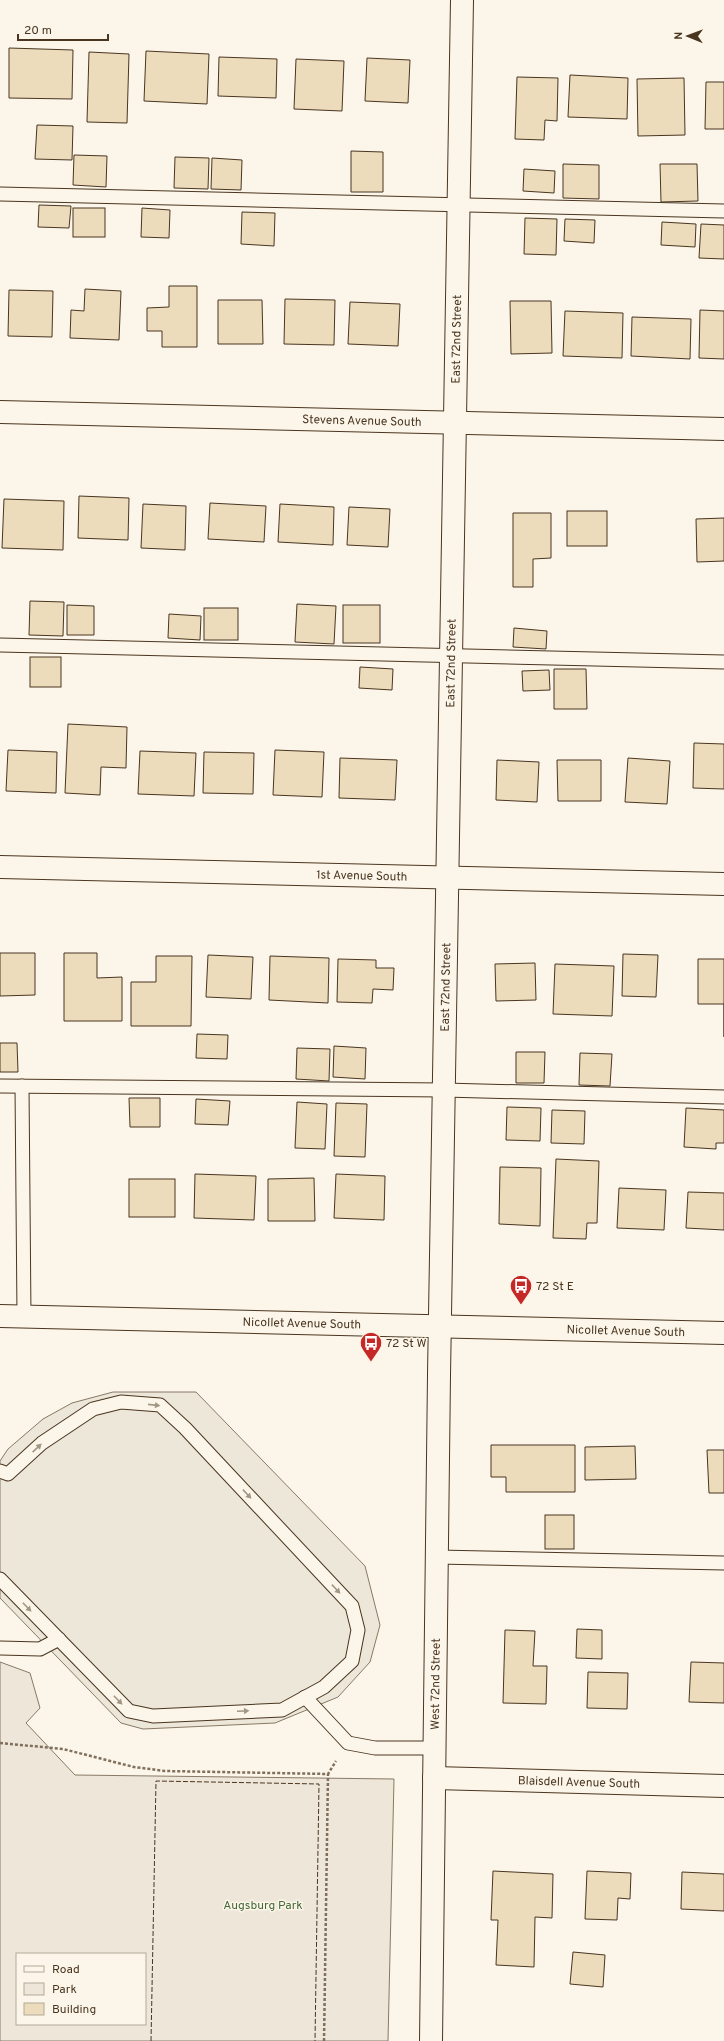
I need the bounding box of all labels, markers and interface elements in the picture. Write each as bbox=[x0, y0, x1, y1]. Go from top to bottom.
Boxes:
scale bar bbox=[18, 16, 108, 42]
north arrow bbox=[668, 16, 708, 56]
text: 20 m bbox=[24, 23, 52, 39]
text: N bbox=[672, 32, 686, 40]
street label: East 72nd Street bbox=[449, 295, 466, 384]
street label: Stevens Avenue South bbox=[302, 412, 422, 431]
street label: East 72nd Street bbox=[443, 619, 461, 708]
street label: 1st Avenue South bbox=[316, 867, 408, 886]
street label: East 72nd Street bbox=[438, 943, 455, 1032]
bus stop icon: 72 St E bbox=[508, 1273, 534, 1306]
place label: 72 St E bbox=[536, 1279, 574, 1295]
street label: Nicollet Avenue South bbox=[243, 1315, 361, 1333]
street label: Nicollet Avenue South bbox=[566, 1322, 685, 1341]
bus stop icon: 72 St W bbox=[358, 1330, 384, 1363]
place label: 72 St W bbox=[386, 1336, 427, 1352]
one-way arrow bbox=[148, 1402, 160, 1408]
one-way arrow bbox=[32, 1443, 42, 1452]
one-way arrow bbox=[242, 1489, 251, 1499]
one-way arrow bbox=[331, 1584, 341, 1594]
one-way arrow bbox=[22, 1602, 32, 1612]
street label: West 72nd Street bbox=[428, 1638, 445, 1730]
one-way arrow bbox=[113, 1695, 123, 1705]
one-way arrow bbox=[237, 1708, 249, 1715]
street label: Blaisdell Avenue South bbox=[518, 1773, 640, 1793]
park label: Augsburg Park bbox=[223, 1898, 303, 1914]
legend bbox=[16, 1953, 146, 2025]
text: Road bbox=[52, 1962, 80, 1978]
text: Park bbox=[52, 1982, 77, 1998]
text: Building bbox=[52, 2002, 96, 2018]

